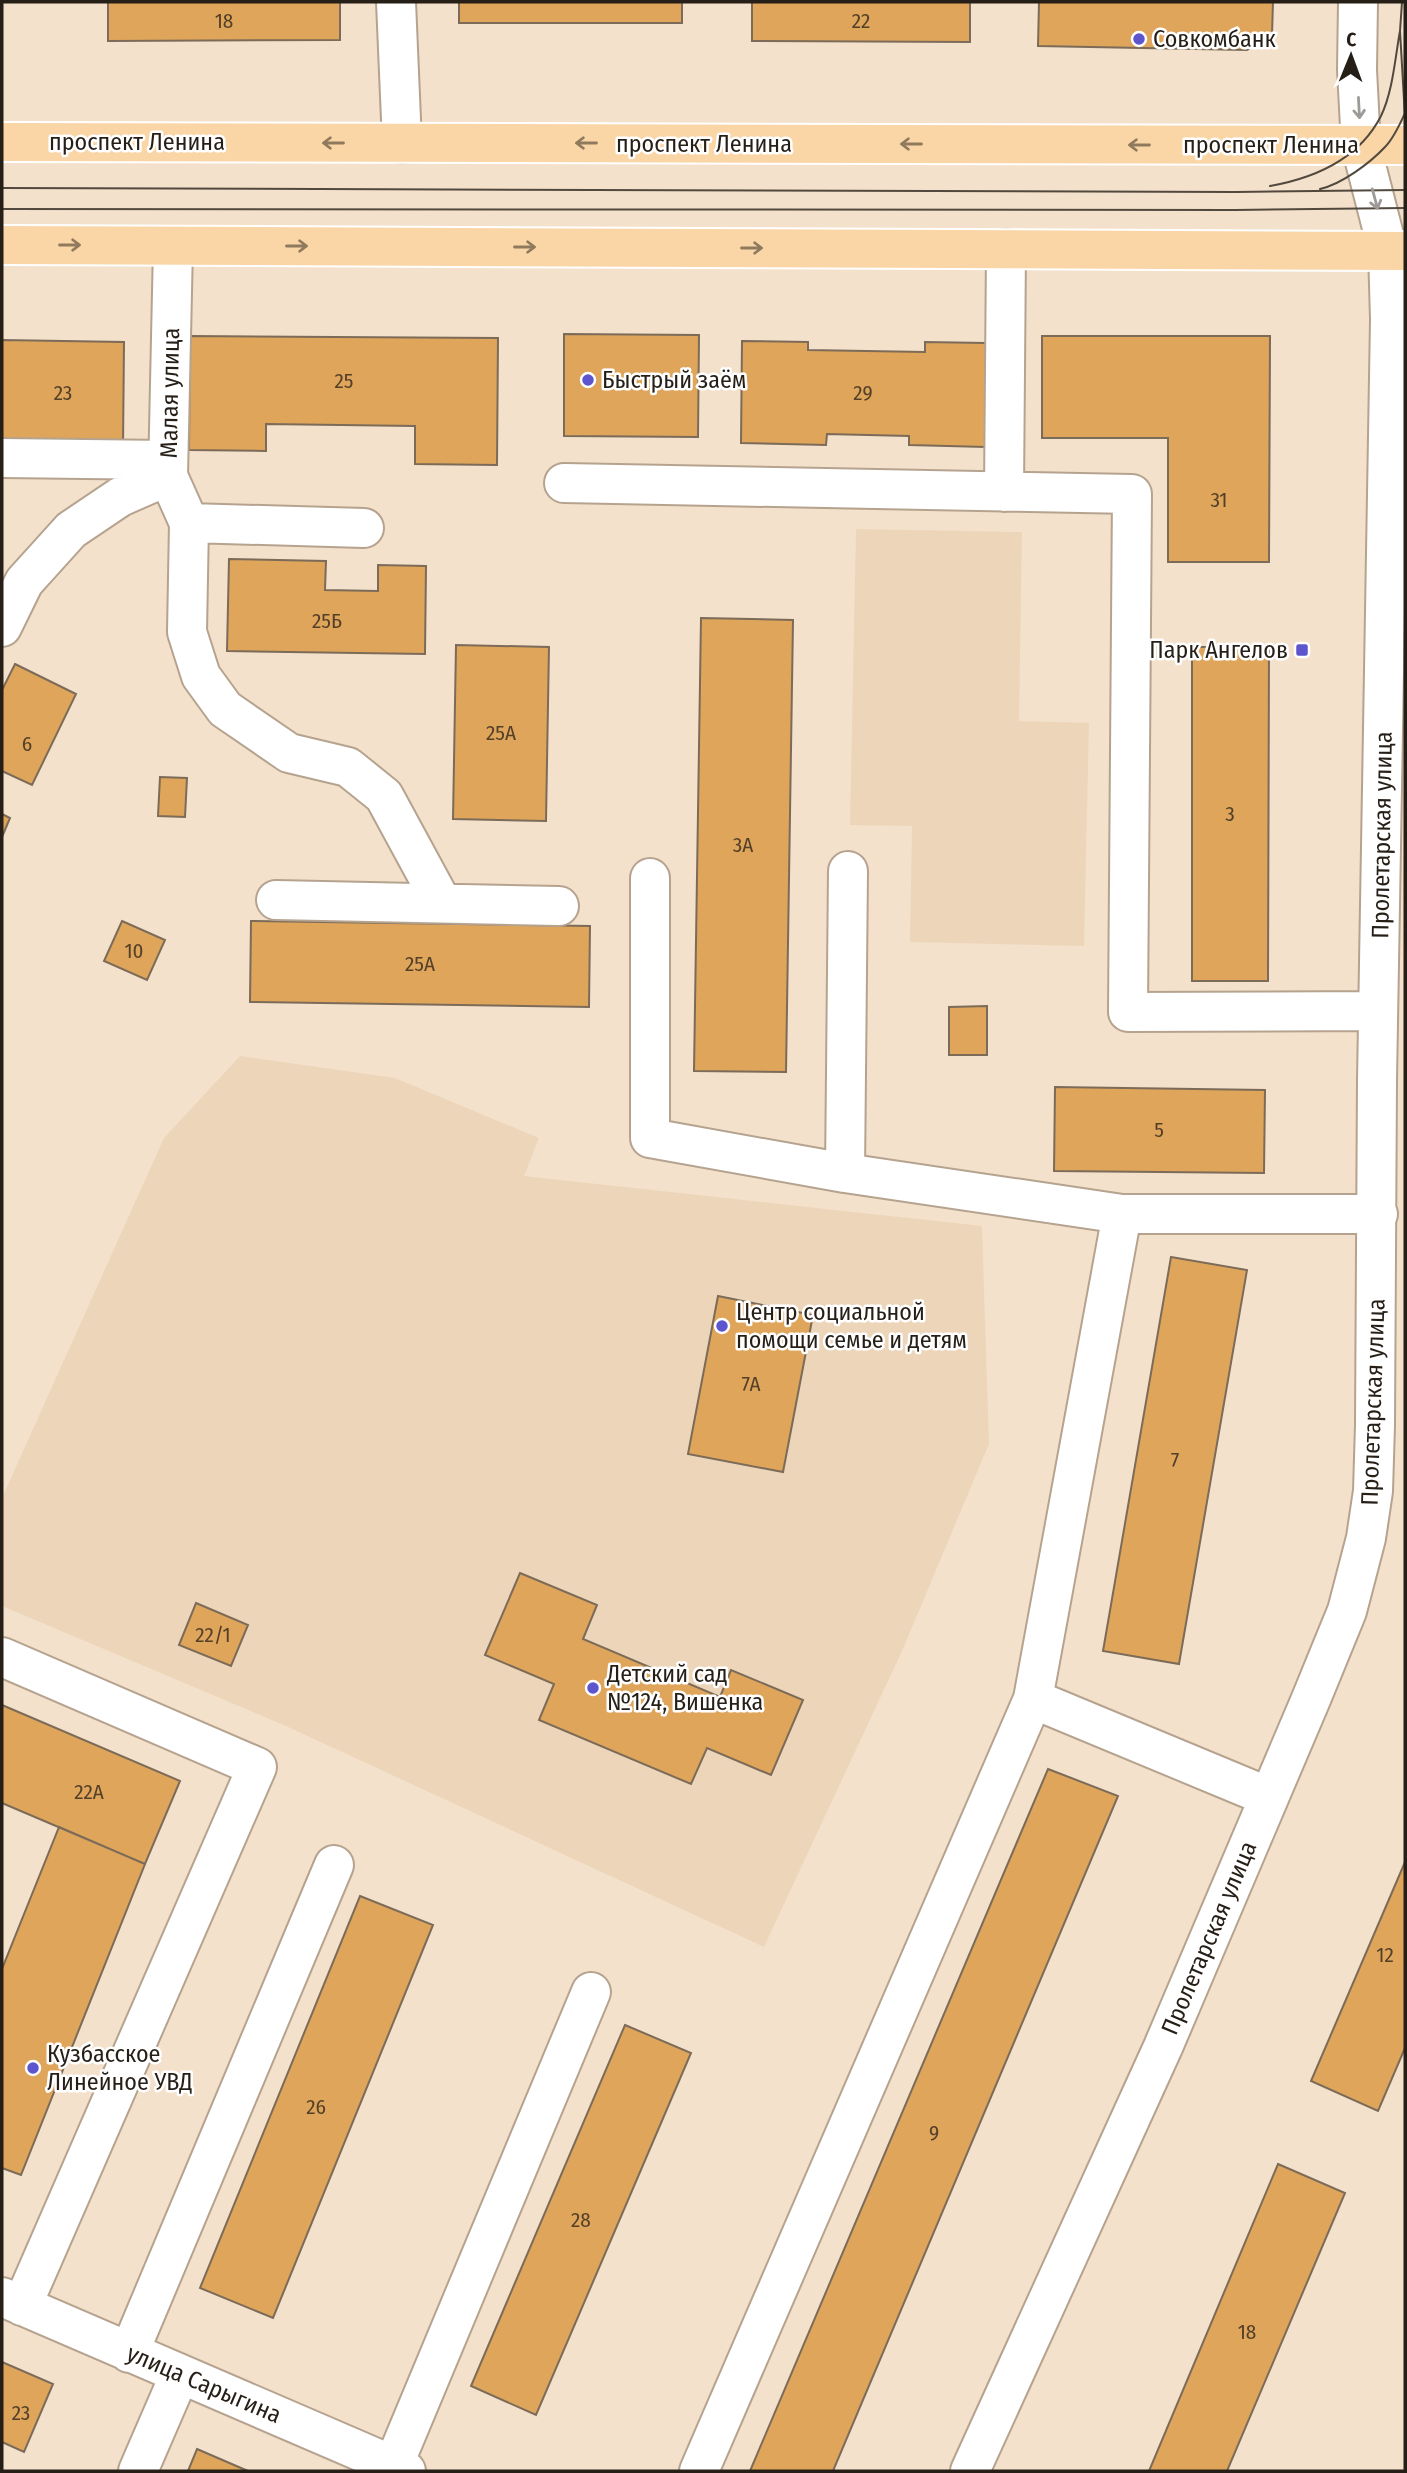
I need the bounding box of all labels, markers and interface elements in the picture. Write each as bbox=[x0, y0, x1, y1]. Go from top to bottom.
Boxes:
house number: 18 bbox=[215, 8, 233, 34]
house number: 22 bbox=[852, 8, 870, 34]
north arrow bbox=[1316, 21, 1386, 91]
place label: Совкомбанк bbox=[1153, 25, 1276, 53]
text: С bbox=[1346, 28, 1357, 51]
marker: Совкомбанк bbox=[1131, 31, 1147, 47]
one-way arrow bbox=[1353, 96, 1366, 119]
street label: проспект Ленина bbox=[49, 128, 225, 156]
street label: проспект Ленина bbox=[616, 130, 792, 158]
street label: проспект Ленина bbox=[1183, 131, 1359, 159]
one-way arrow bbox=[322, 136, 345, 150]
one-way arrow bbox=[574, 136, 597, 150]
one-way arrow bbox=[900, 137, 923, 151]
one-way arrow bbox=[1127, 138, 1150, 152]
one-way arrow bbox=[1369, 187, 1382, 209]
one-way arrow bbox=[58, 238, 81, 252]
one-way arrow bbox=[286, 239, 309, 253]
one-way arrow bbox=[513, 240, 536, 254]
one-way arrow bbox=[741, 241, 764, 255]
street label: Малая улица bbox=[155, 327, 185, 459]
place label: Быстрый заём bbox=[602, 366, 746, 394]
house number: 25 bbox=[335, 368, 353, 394]
marker: Быстрый заём bbox=[580, 372, 596, 388]
house number: 23 bbox=[54, 380, 72, 406]
house number: 29 bbox=[853, 380, 873, 406]
house number: 31 bbox=[1210, 487, 1228, 513]
house number: 25Б bbox=[312, 608, 342, 634]
place label: Парк Ангелов bbox=[1149, 636, 1288, 664]
marker: Парк Ангелов bbox=[1294, 642, 1310, 658]
house number: 25А bbox=[486, 720, 516, 746]
house number: 6 bbox=[22, 731, 32, 757]
street label: Пролетарская улица bbox=[1366, 731, 1398, 939]
house number: 3 bbox=[1225, 801, 1235, 827]
house number: 3А bbox=[733, 832, 753, 858]
house number: 10 bbox=[124, 938, 144, 964]
house number: 25А bbox=[405, 951, 435, 977]
house number: 5 bbox=[1154, 1117, 1164, 1143]
place label: Центр социальной помощи семье и детям bbox=[736, 1298, 967, 1354]
street label: Пролетарская улица bbox=[1355, 1298, 1391, 1506]
marker: Центр социальной помощи семье и детям bbox=[714, 1318, 730, 1334]
house number: 7А bbox=[742, 1371, 760, 1397]
house number: 7 bbox=[1171, 1447, 1179, 1473]
house number: 22/1 bbox=[195, 1622, 231, 1648]
place label: Детский сад №124, Вишенка bbox=[606, 1660, 763, 1716]
marker: Детский сад №124, Вишенка bbox=[585, 1680, 601, 1696]
house number: 22А bbox=[74, 1779, 104, 1805]
street label: Пролетарская улица bbox=[1156, 1837, 1262, 2039]
house number: 12 bbox=[1376, 1942, 1394, 1968]
place label: Кузбасское Линейное УВД bbox=[47, 2040, 193, 2096]
marker: Кузбасское Линейное УВД bbox=[25, 2060, 41, 2076]
house number: 26 bbox=[306, 2094, 326, 2120]
house number: 9 bbox=[929, 2120, 939, 2146]
house number: 28 bbox=[571, 2207, 591, 2233]
house number: 18 bbox=[1238, 2319, 1256, 2345]
street label: улица Сарыгина bbox=[123, 2339, 285, 2429]
house number: 23 bbox=[12, 2400, 30, 2426]

